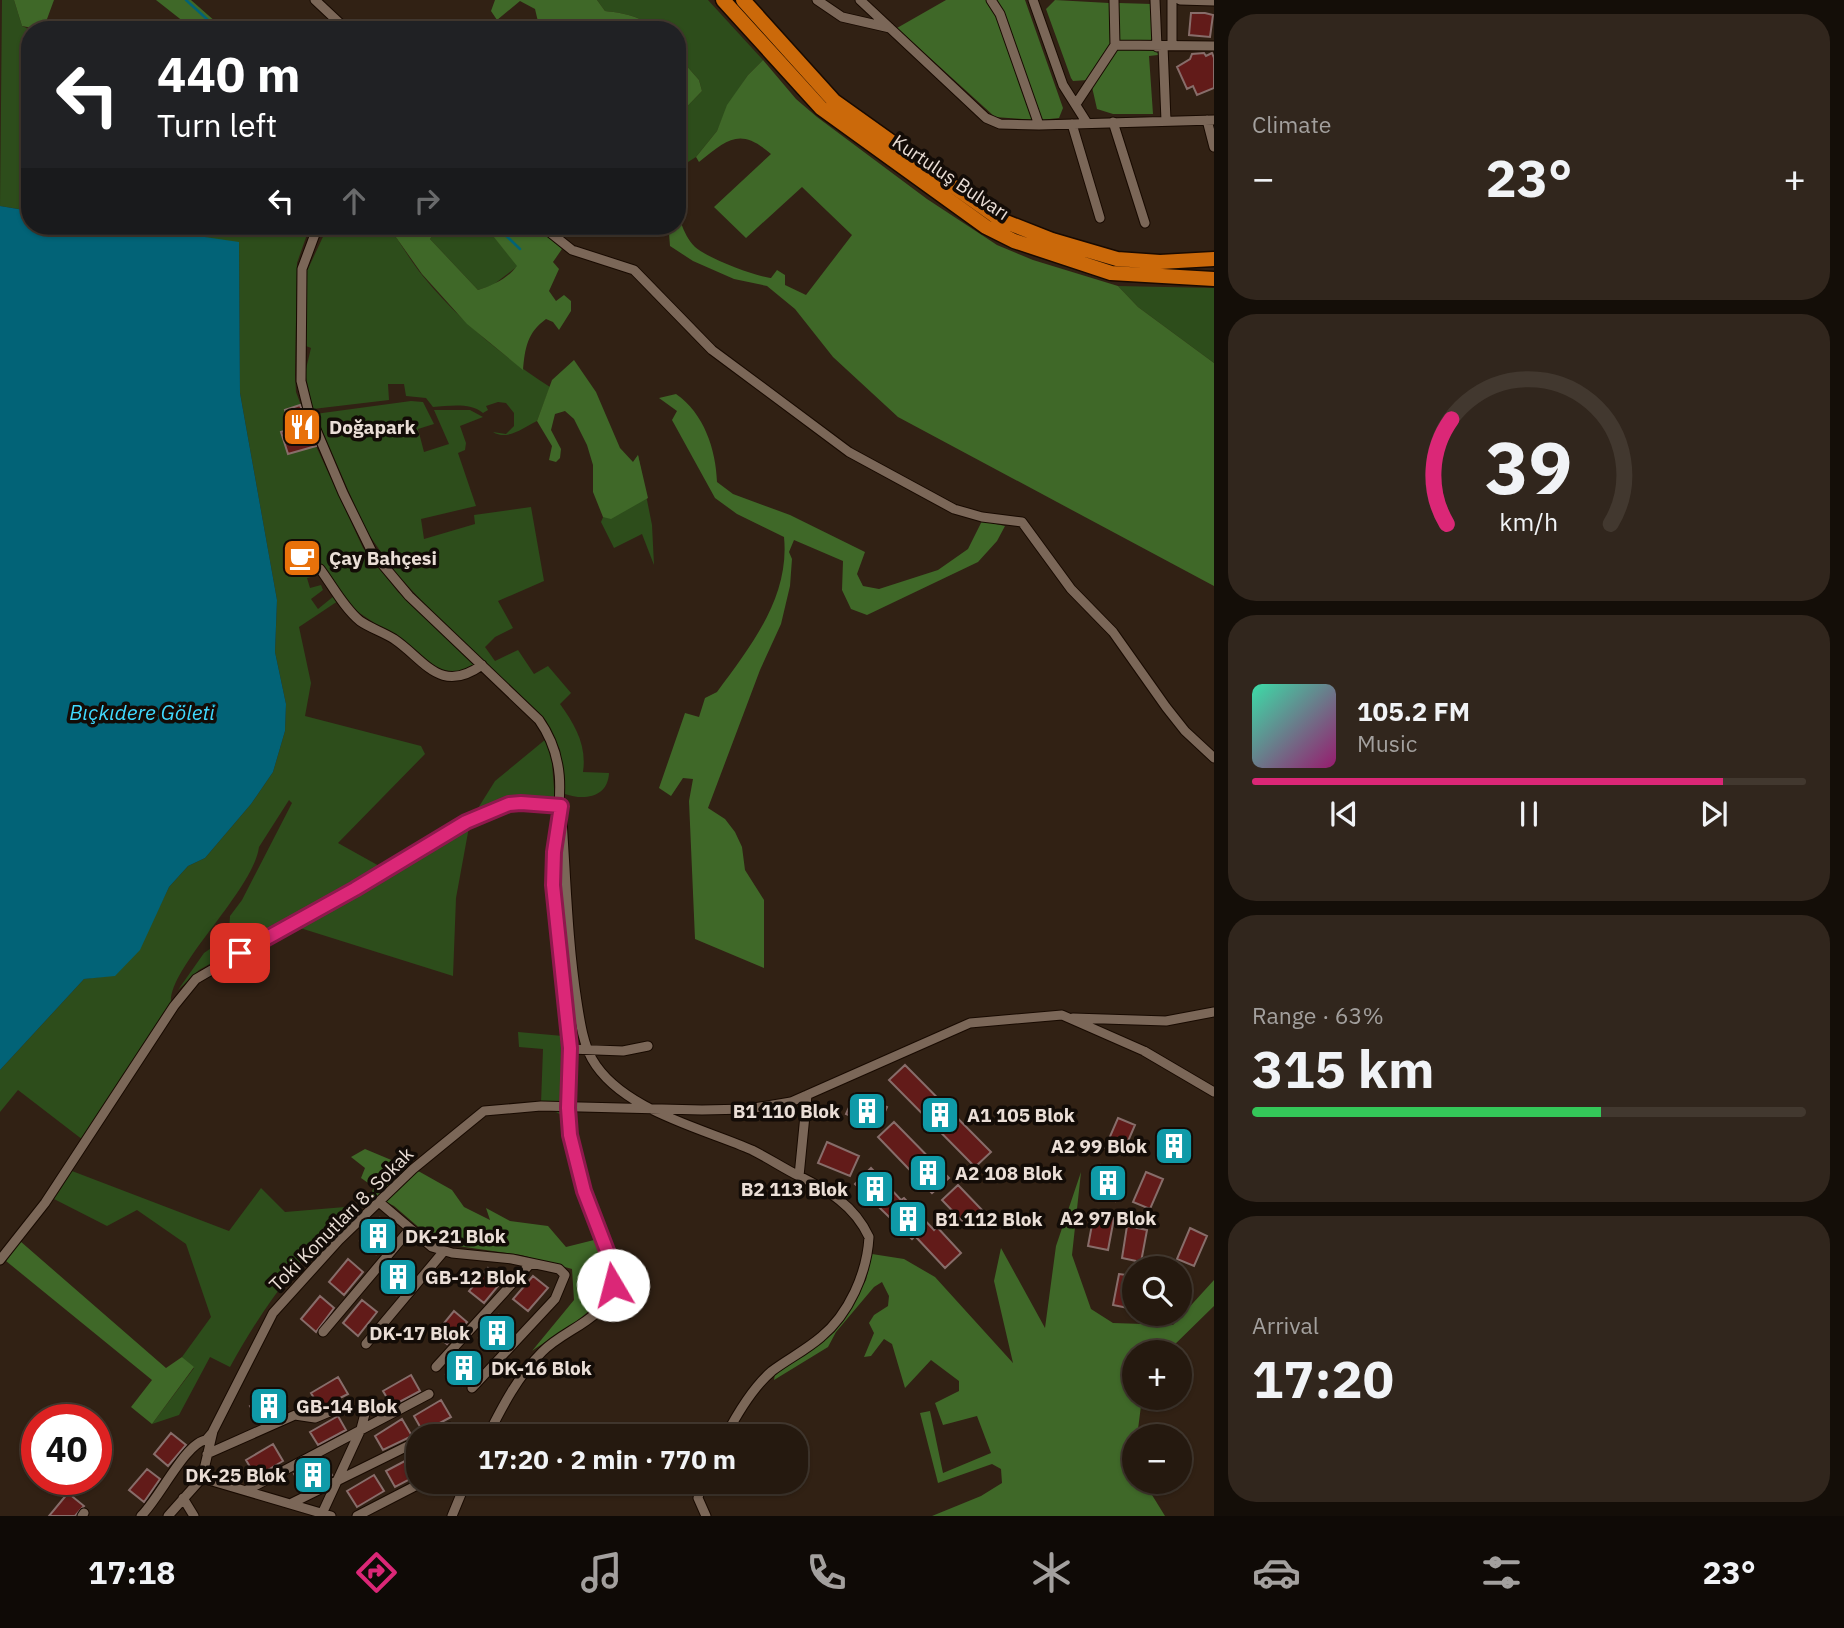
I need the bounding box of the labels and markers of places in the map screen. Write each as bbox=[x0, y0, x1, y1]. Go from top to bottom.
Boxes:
restaurant icon: Doğapark bbox=[281, 406, 323, 448]
place label: Doğapark bbox=[329, 415, 415, 439]
cafe icon: Çay Bahçesi bbox=[281, 537, 323, 579]
place label: Çay Bahçesi bbox=[329, 546, 437, 570]
pin bbox=[210, 923, 270, 983]
building icon: B1 110 Blok bbox=[846, 1090, 888, 1132]
building icon: A1 105 Blok bbox=[919, 1094, 961, 1136]
place label: B1 110 Blok bbox=[733, 1099, 840, 1123]
place label: A1 105 Blok bbox=[967, 1103, 1075, 1127]
building icon: A2 99 Blok bbox=[1153, 1125, 1195, 1167]
place label: A2 99 Blok bbox=[1051, 1134, 1147, 1158]
building icon: A2 108 Blok bbox=[907, 1152, 949, 1194]
place label: A2 108 Blok bbox=[955, 1161, 1063, 1185]
building icon: A2 97 Blok bbox=[1087, 1162, 1129, 1204]
building icon: B2 113 Blok bbox=[854, 1168, 896, 1210]
place label: B2 113 Blok bbox=[741, 1177, 848, 1201]
building icon: B1 112 Blok bbox=[887, 1198, 929, 1240]
place label: A2 97 Blok bbox=[1060, 1206, 1156, 1230]
place label: B1 112 Blok bbox=[935, 1207, 1042, 1231]
building icon: DK-21 Blok bbox=[357, 1215, 399, 1257]
place label: DK-21 Blok bbox=[405, 1224, 506, 1248]
building icon: GB-12 Blok bbox=[377, 1256, 419, 1298]
place label: GB-12 Blok bbox=[425, 1265, 526, 1289]
building icon: DK-17 Blok bbox=[476, 1312, 518, 1354]
place label: DK-17 Blok bbox=[369, 1321, 470, 1345]
building icon: DK-16 Blok bbox=[443, 1347, 485, 1389]
place label: DK-16 Blok bbox=[491, 1356, 592, 1380]
building icon: GB-14 Blok bbox=[248, 1385, 290, 1427]
place label: GB-14 Blok bbox=[296, 1394, 397, 1418]
building icon: DK-25 Blok bbox=[292, 1454, 334, 1496]
place label: DK-25 Blok bbox=[185, 1463, 286, 1487]

